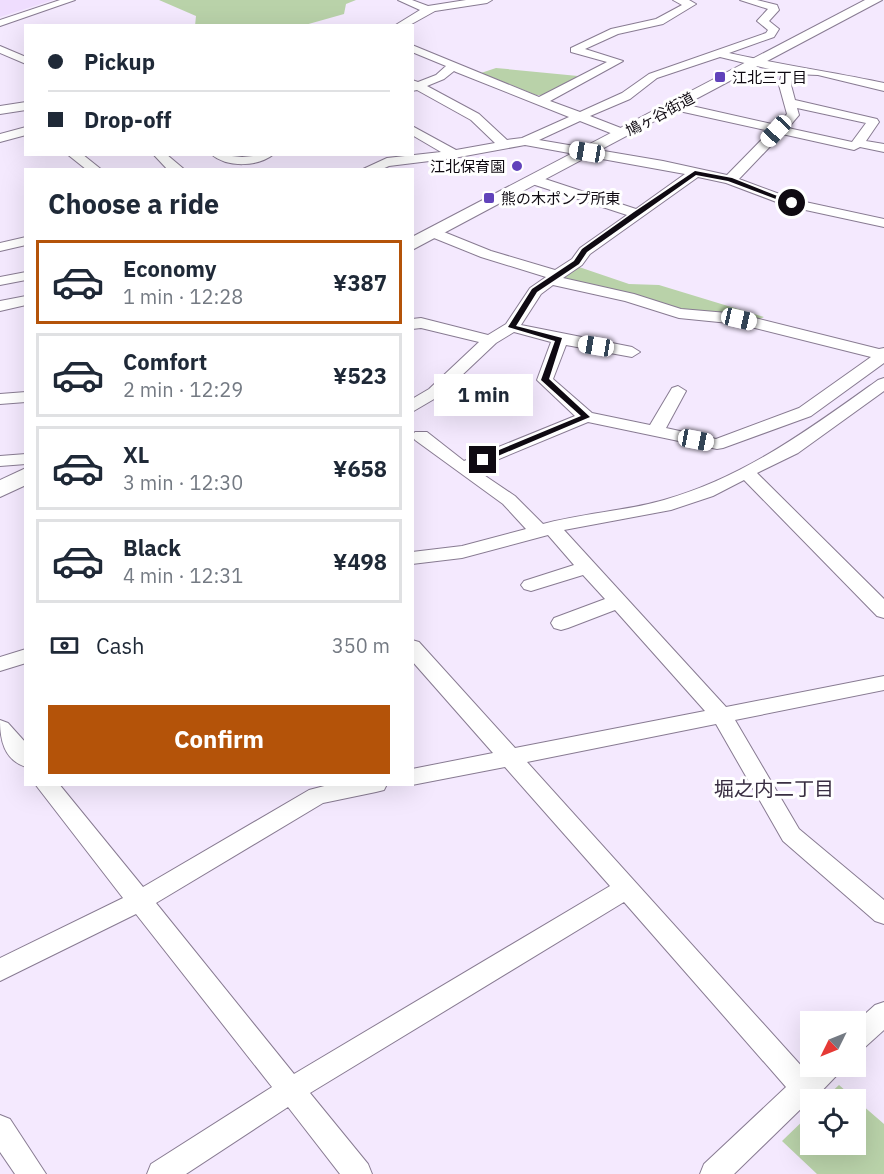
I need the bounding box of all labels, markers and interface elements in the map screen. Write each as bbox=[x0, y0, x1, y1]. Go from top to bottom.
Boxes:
text: Pickup bbox=[84, 47, 155, 76]
place label: 江北三丁目 bbox=[732, 68, 807, 87]
marker: 江北三丁目 bbox=[713, 70, 727, 84]
street label: 鳩ヶ谷街道 bbox=[622, 88, 698, 140]
text: Drop-off bbox=[84, 105, 171, 134]
car bbox=[757, 112, 795, 150]
car bbox=[568, 140, 606, 164]
place label: 江北保育園 bbox=[430, 157, 505, 176]
marker: 江北保育園 bbox=[510, 159, 524, 173]
text: Choose a ride bbox=[48, 186, 219, 221]
place label: 熊の木ポンプ所東 bbox=[501, 189, 621, 208]
route start bbox=[778, 189, 805, 216]
marker: 熊の木ポンプ所東 bbox=[482, 191, 496, 205]
text: Economy bbox=[123, 254, 217, 283]
icon: car bbox=[51, 255, 105, 309]
text: ¥387 bbox=[333, 268, 387, 297]
text: 1 min · 12:28 bbox=[123, 283, 243, 310]
car bbox=[719, 306, 759, 332]
car bbox=[577, 334, 615, 358]
text: Comfort bbox=[123, 347, 207, 376]
icon: car bbox=[51, 348, 105, 402]
text: ¥523 bbox=[333, 361, 387, 390]
callout: 1 min bbox=[434, 373, 532, 415]
text: 2 min · 12:29 bbox=[123, 376, 243, 403]
text: 1 min bbox=[457, 381, 510, 408]
car bbox=[677, 428, 715, 452]
text: XL bbox=[123, 440, 149, 469]
icon: car bbox=[51, 441, 105, 495]
route end bbox=[469, 446, 496, 473]
text: ¥658 bbox=[333, 454, 387, 483]
text: 3 min · 12:30 bbox=[123, 469, 243, 496]
text: Black bbox=[123, 533, 181, 562]
icon: car bbox=[51, 534, 105, 588]
text: ¥498 bbox=[333, 547, 387, 576]
text: 4 min · 12:31 bbox=[123, 562, 243, 589]
icon: cash bbox=[48, 629, 81, 662]
text: Cash bbox=[96, 631, 145, 660]
text: 350 m bbox=[332, 632, 390, 659]
button: Confirm bbox=[48, 705, 390, 774]
district label: 堀之内二丁目 bbox=[714, 775, 834, 802]
north arrow bbox=[800, 1011, 866, 1077]
map controls bbox=[800, 1011, 866, 1155]
button: locate bbox=[800, 1089, 866, 1155]

